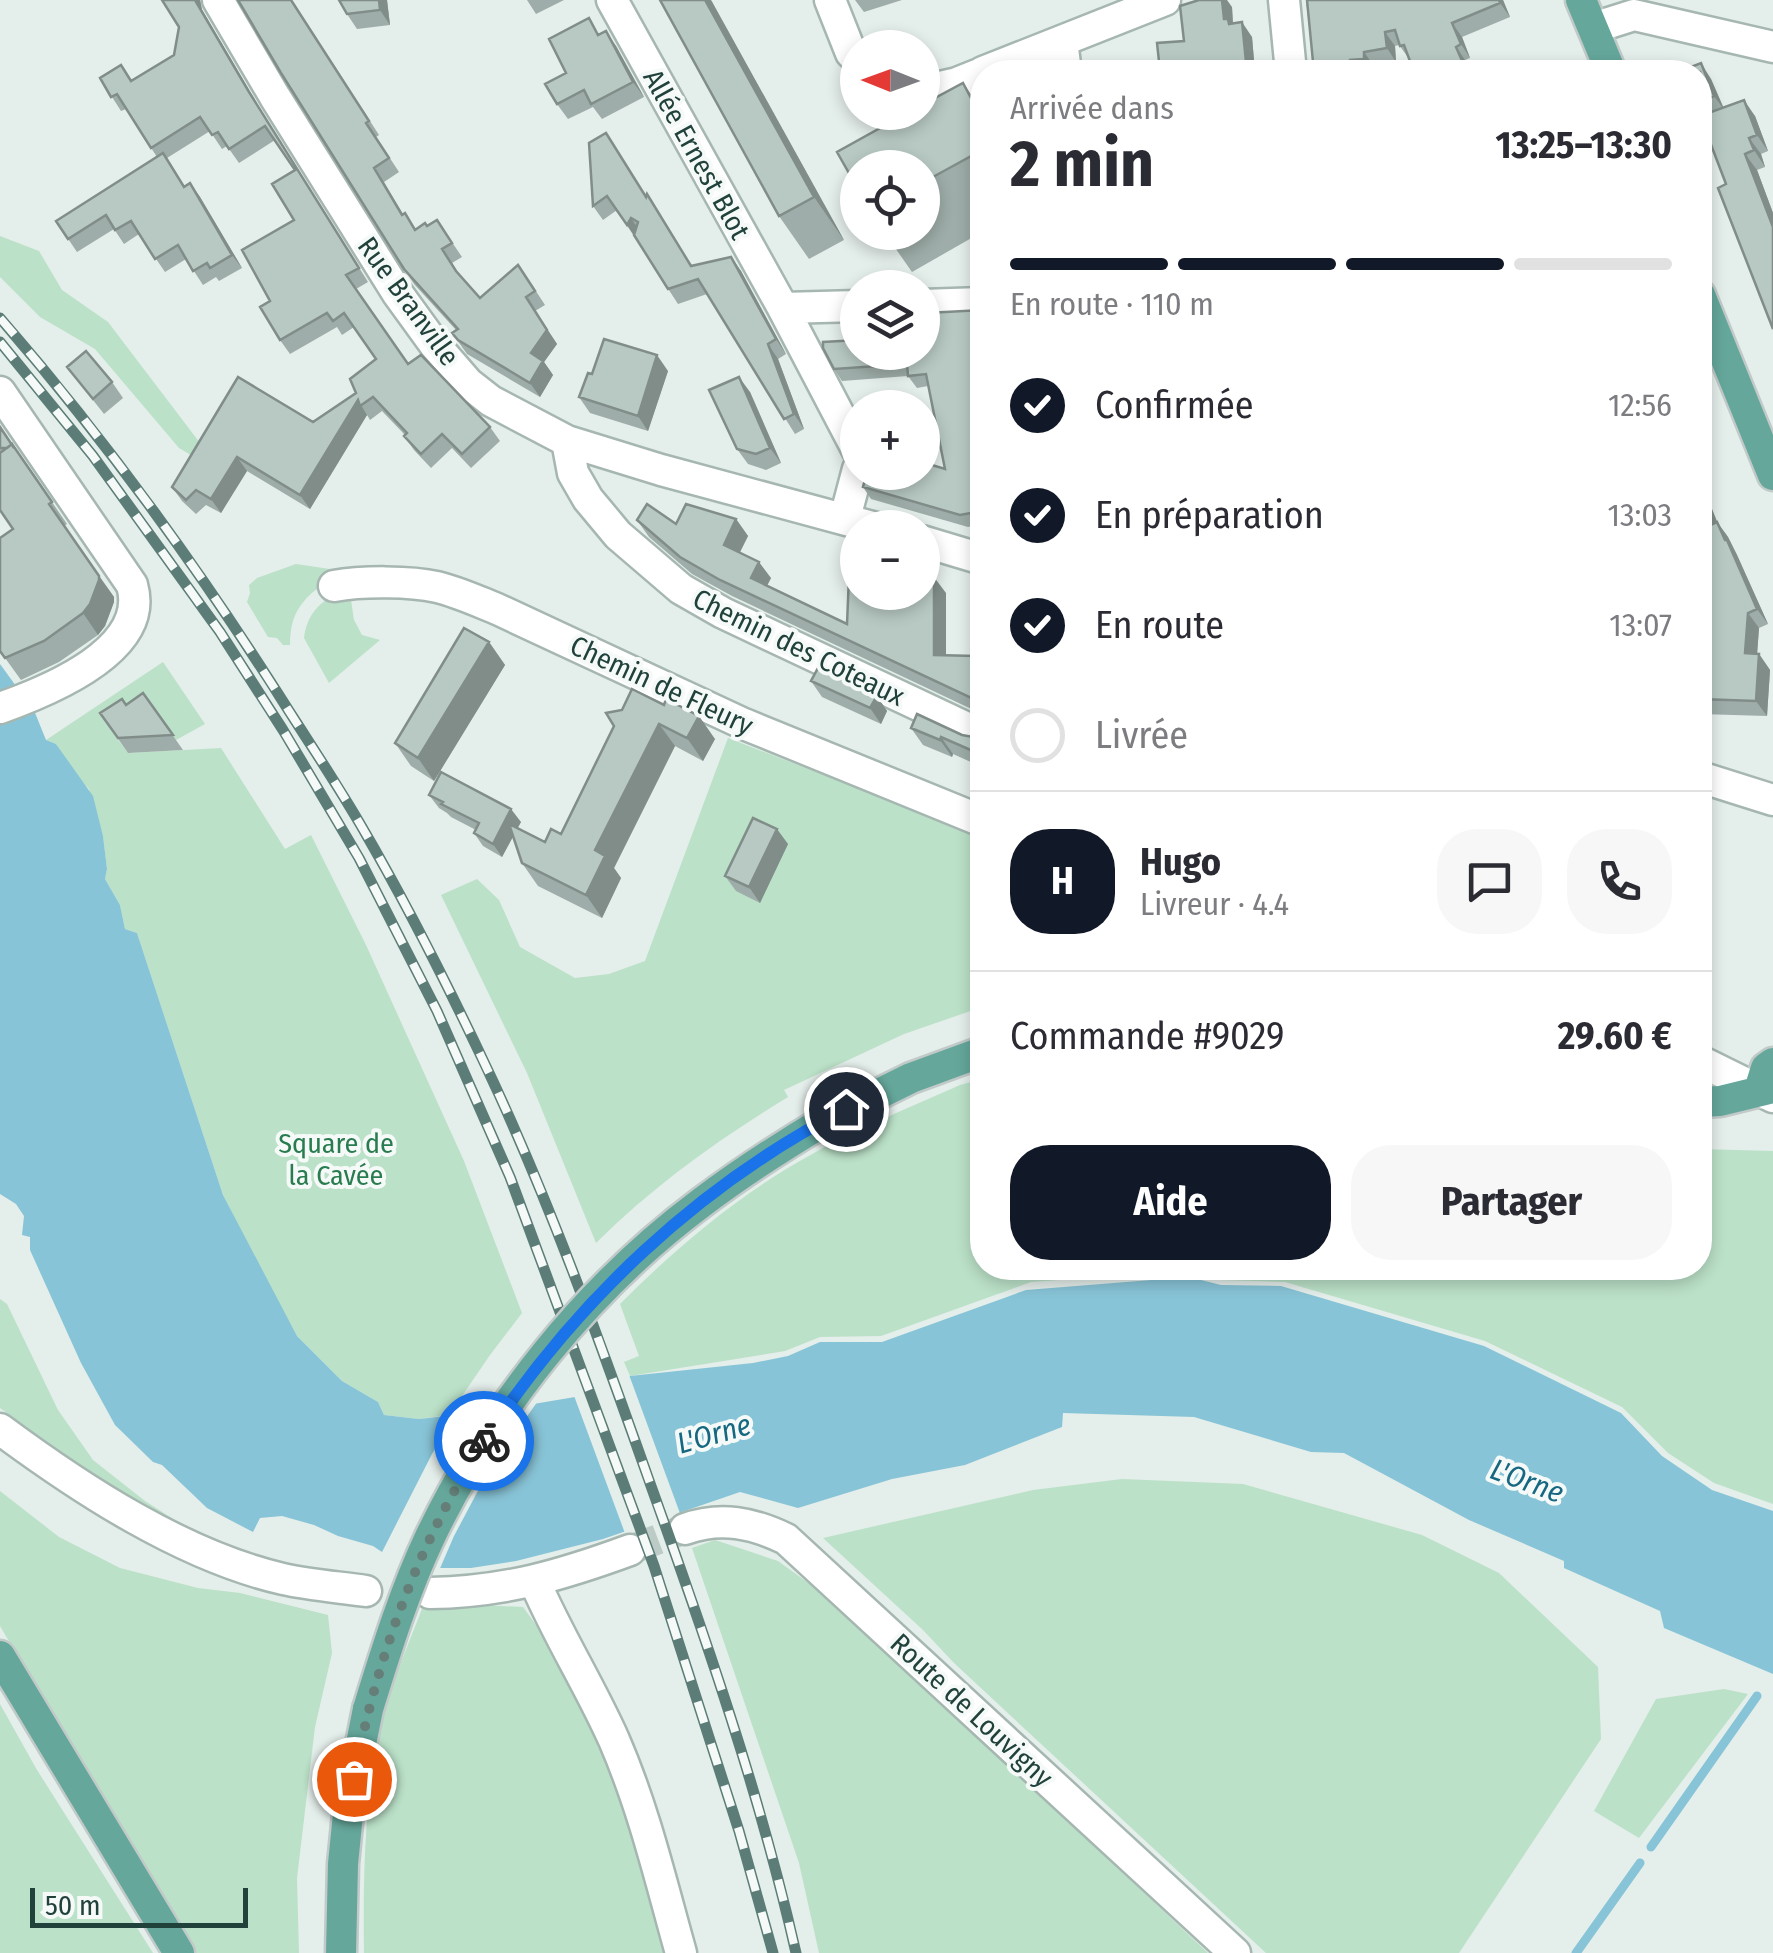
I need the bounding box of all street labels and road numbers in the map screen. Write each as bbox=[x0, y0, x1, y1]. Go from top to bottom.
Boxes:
street label: Allée Ernest Blot bbox=[636, 64, 757, 246]
street label: Rue Branville bbox=[351, 231, 466, 372]
street label: Chemin des Coteaux bbox=[688, 582, 911, 713]
street label: Chemin de Fleury bbox=[565, 629, 759, 742]
street label: Route de Louvigny bbox=[884, 1627, 1060, 1794]

